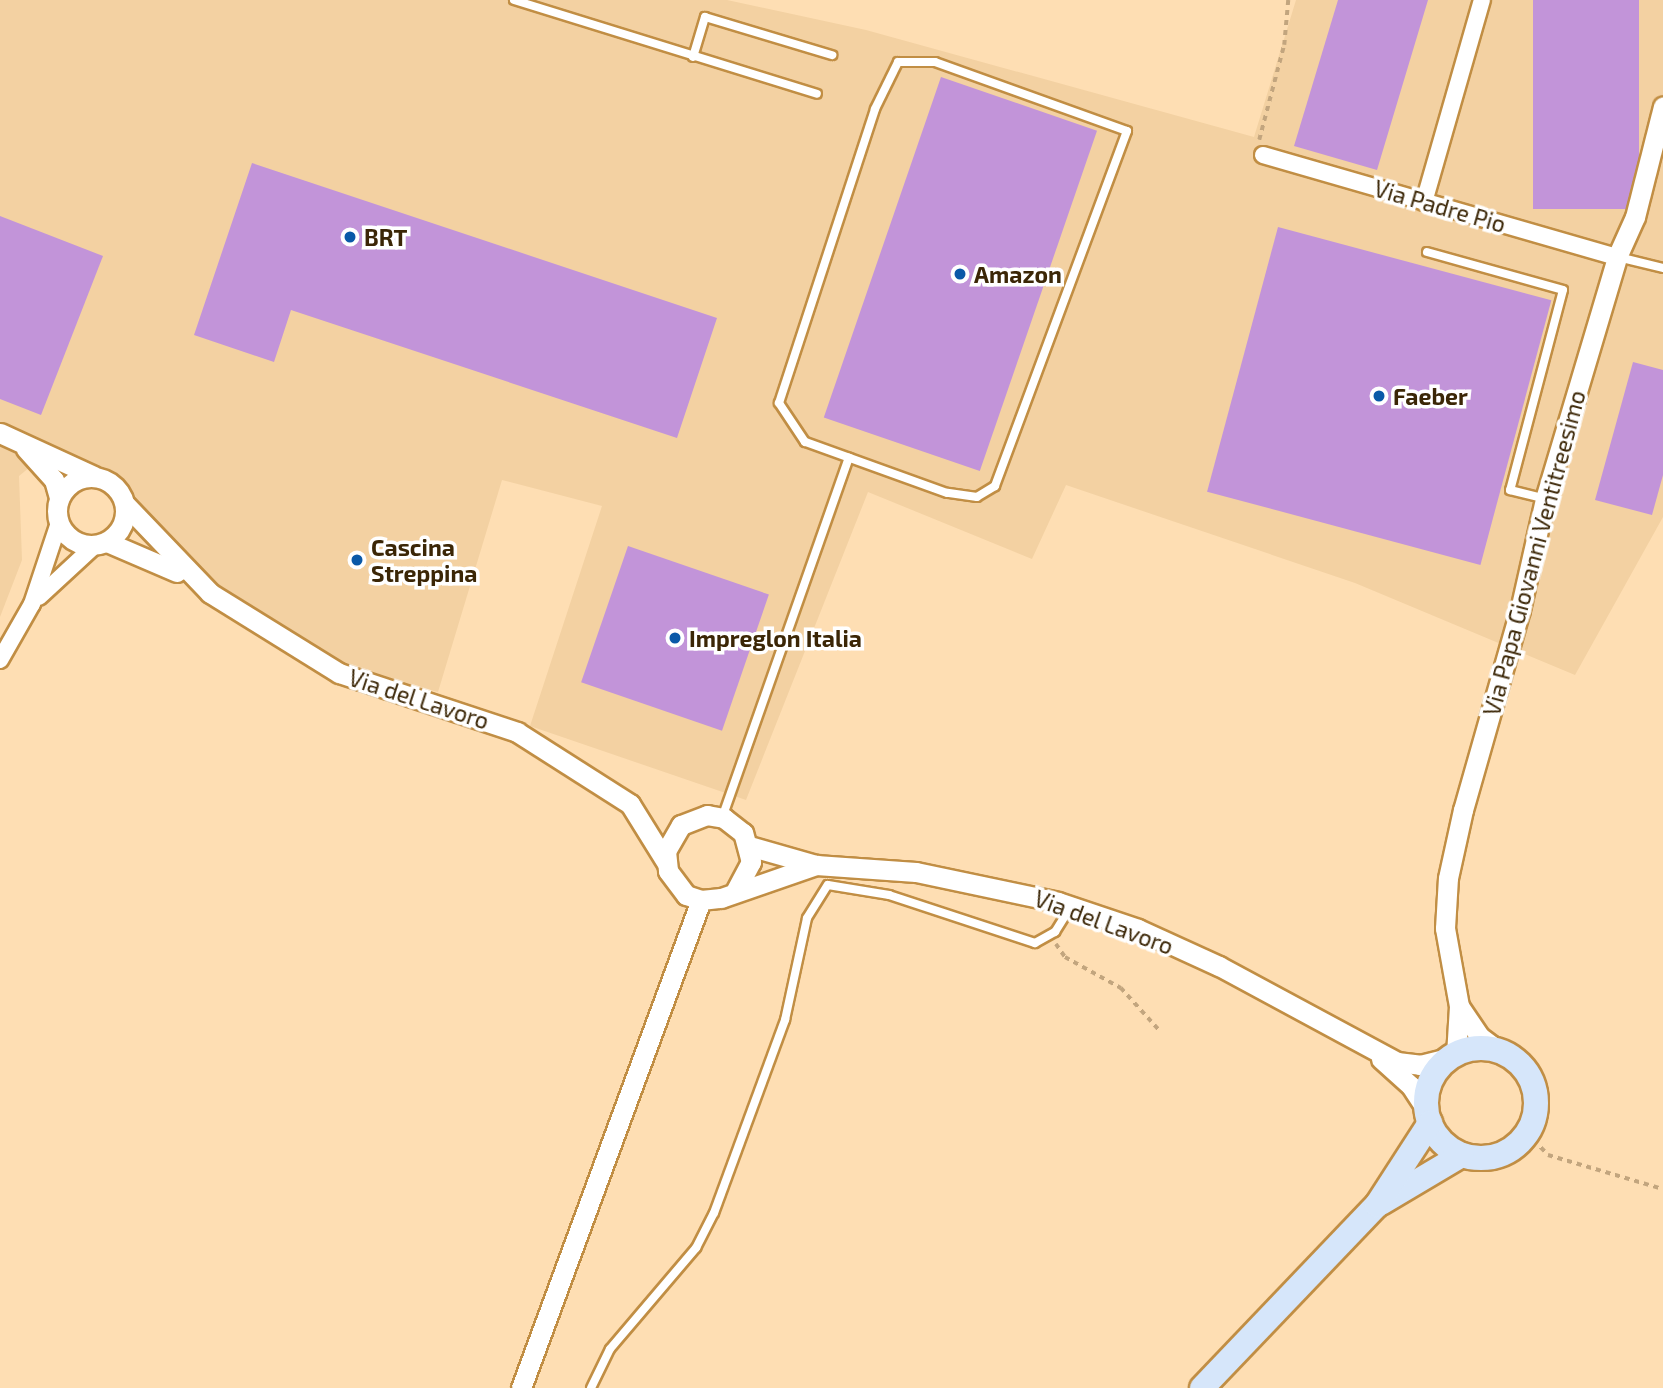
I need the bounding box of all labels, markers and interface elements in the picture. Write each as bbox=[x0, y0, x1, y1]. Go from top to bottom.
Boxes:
street label: Via Padre Pio bbox=[1371, 174, 1509, 238]
place label: BRT bbox=[364, 223, 407, 251]
marker: BRT bbox=[342, 229, 358, 245]
place label: Amazon bbox=[974, 260, 1062, 288]
marker: Amazon bbox=[952, 266, 968, 282]
place label: Faeber bbox=[1393, 382, 1468, 410]
street label: Via Papa Giovanni Ventitreesimo bbox=[1477, 387, 1591, 719]
marker: Faeber bbox=[1371, 388, 1387, 404]
place label: Cascina Streppina bbox=[371, 533, 477, 587]
marker: Cascina Streppina bbox=[349, 552, 365, 568]
place label: Impreglon Italia bbox=[689, 624, 862, 652]
marker: Impreglon Italia bbox=[667, 630, 683, 646]
street label: Via del Lavoro bbox=[345, 663, 493, 735]
street label: Via del Lavoro bbox=[1030, 884, 1178, 960]

